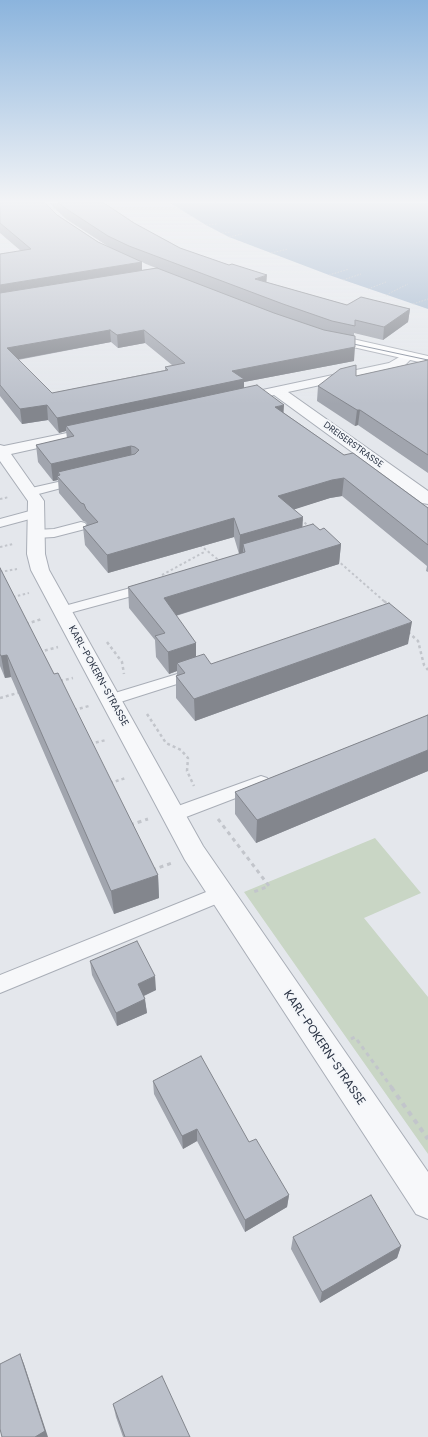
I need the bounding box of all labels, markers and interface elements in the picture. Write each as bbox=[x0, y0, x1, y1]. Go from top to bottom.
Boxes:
street label: DREISERSTRASSE bbox=[321, 420, 385, 470]
street label: KARL-POKERN-STRASSE bbox=[65, 624, 131, 728]
street label: KARL-POKERN-STRASSE bbox=[280, 988, 368, 1108]

